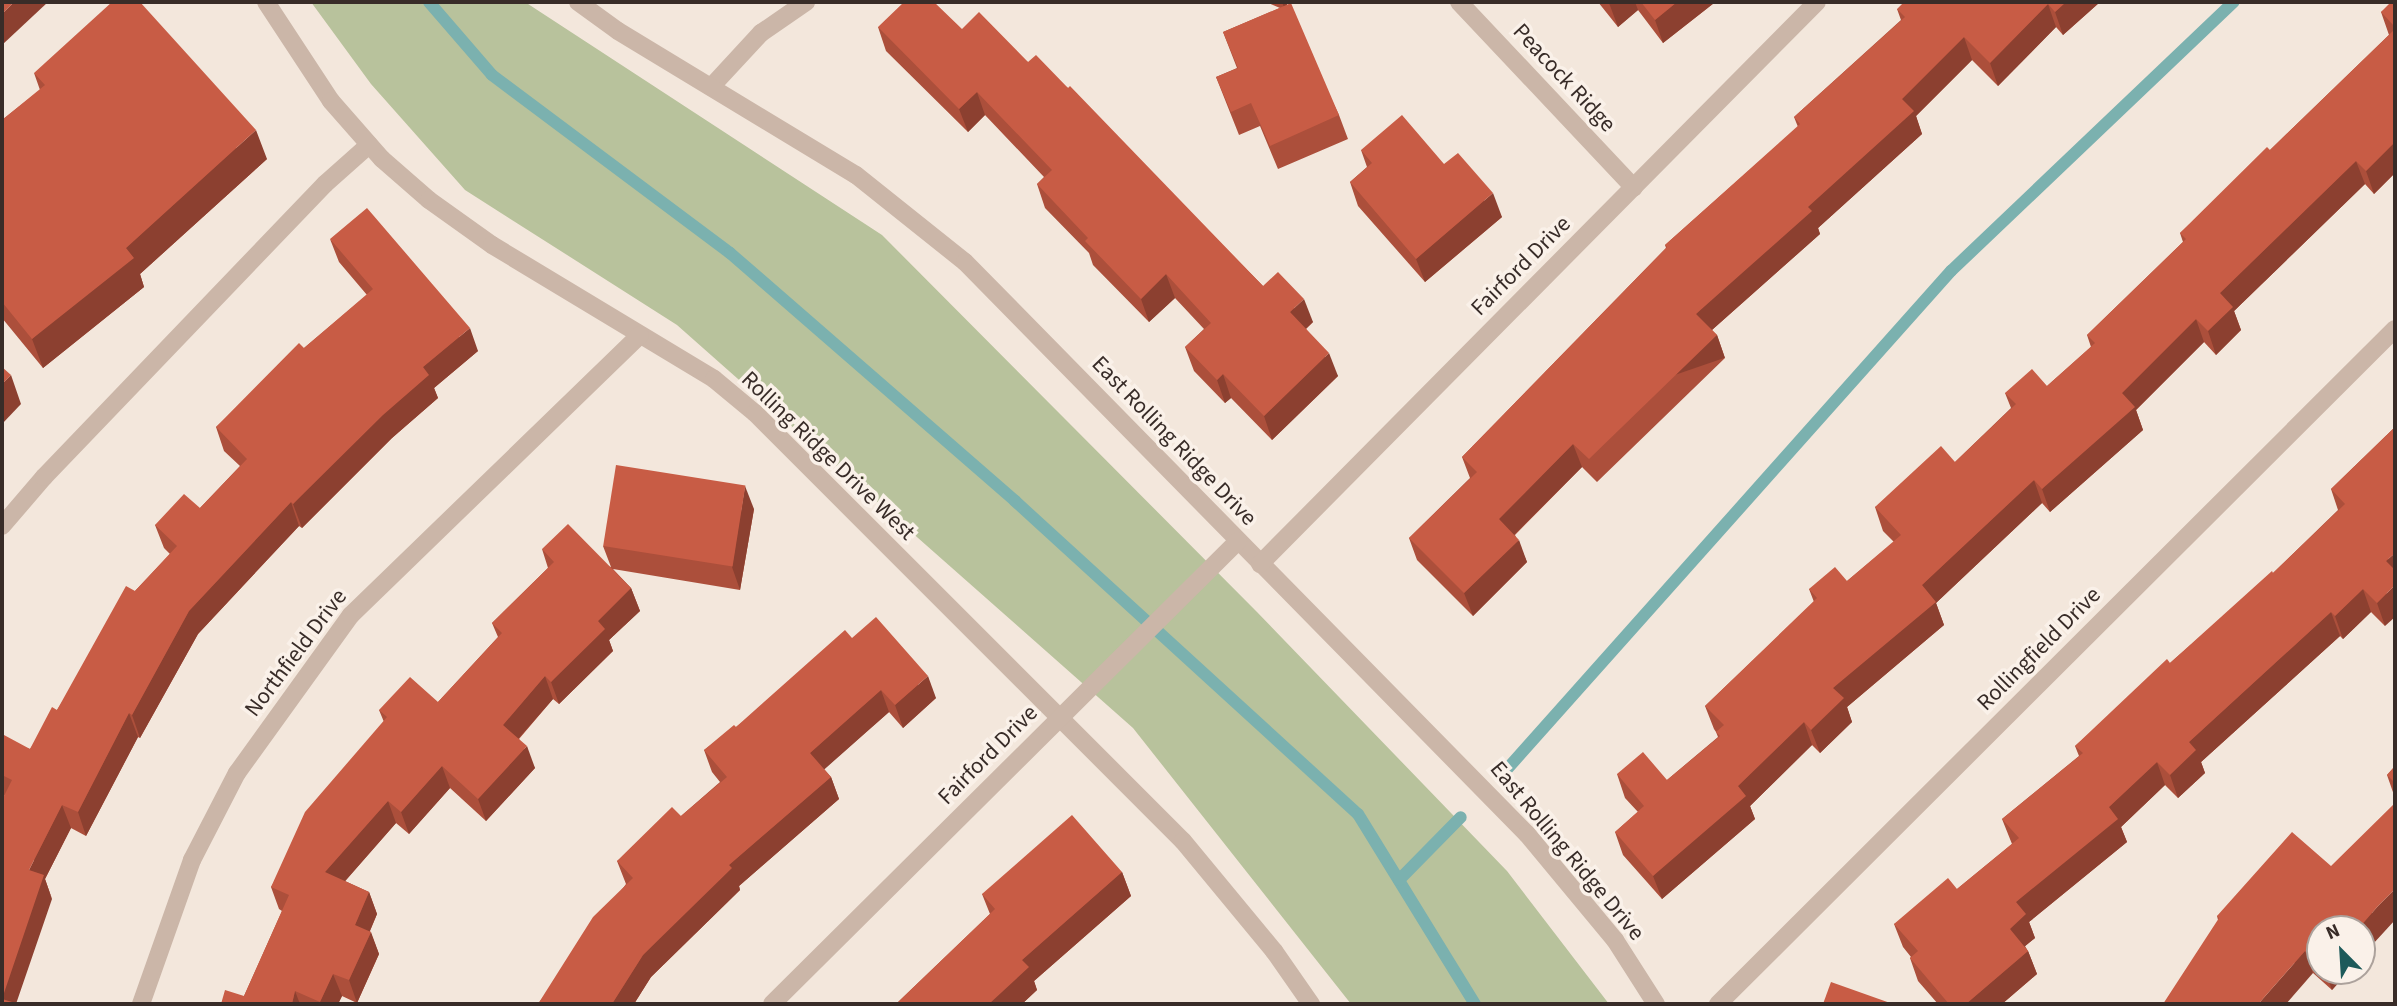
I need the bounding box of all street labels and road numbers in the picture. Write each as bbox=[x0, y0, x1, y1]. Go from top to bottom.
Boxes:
street label: Peacock Ridge bbox=[1507, 18, 1621, 138]
street label: Fairford Drive bbox=[1465, 210, 1577, 322]
street label: East Rolling Ridge Drive bbox=[1086, 350, 1262, 532]
street label: Rolling Ridge Drive West bbox=[735, 366, 921, 546]
street label: Rollingfield Drive bbox=[1971, 581, 2107, 717]
street label: Northfield Drive bbox=[239, 584, 353, 722]
street label: Fairford Drive bbox=[932, 699, 1044, 811]
street label: East Rolling Ridge Drive bbox=[1484, 756, 1650, 946]

